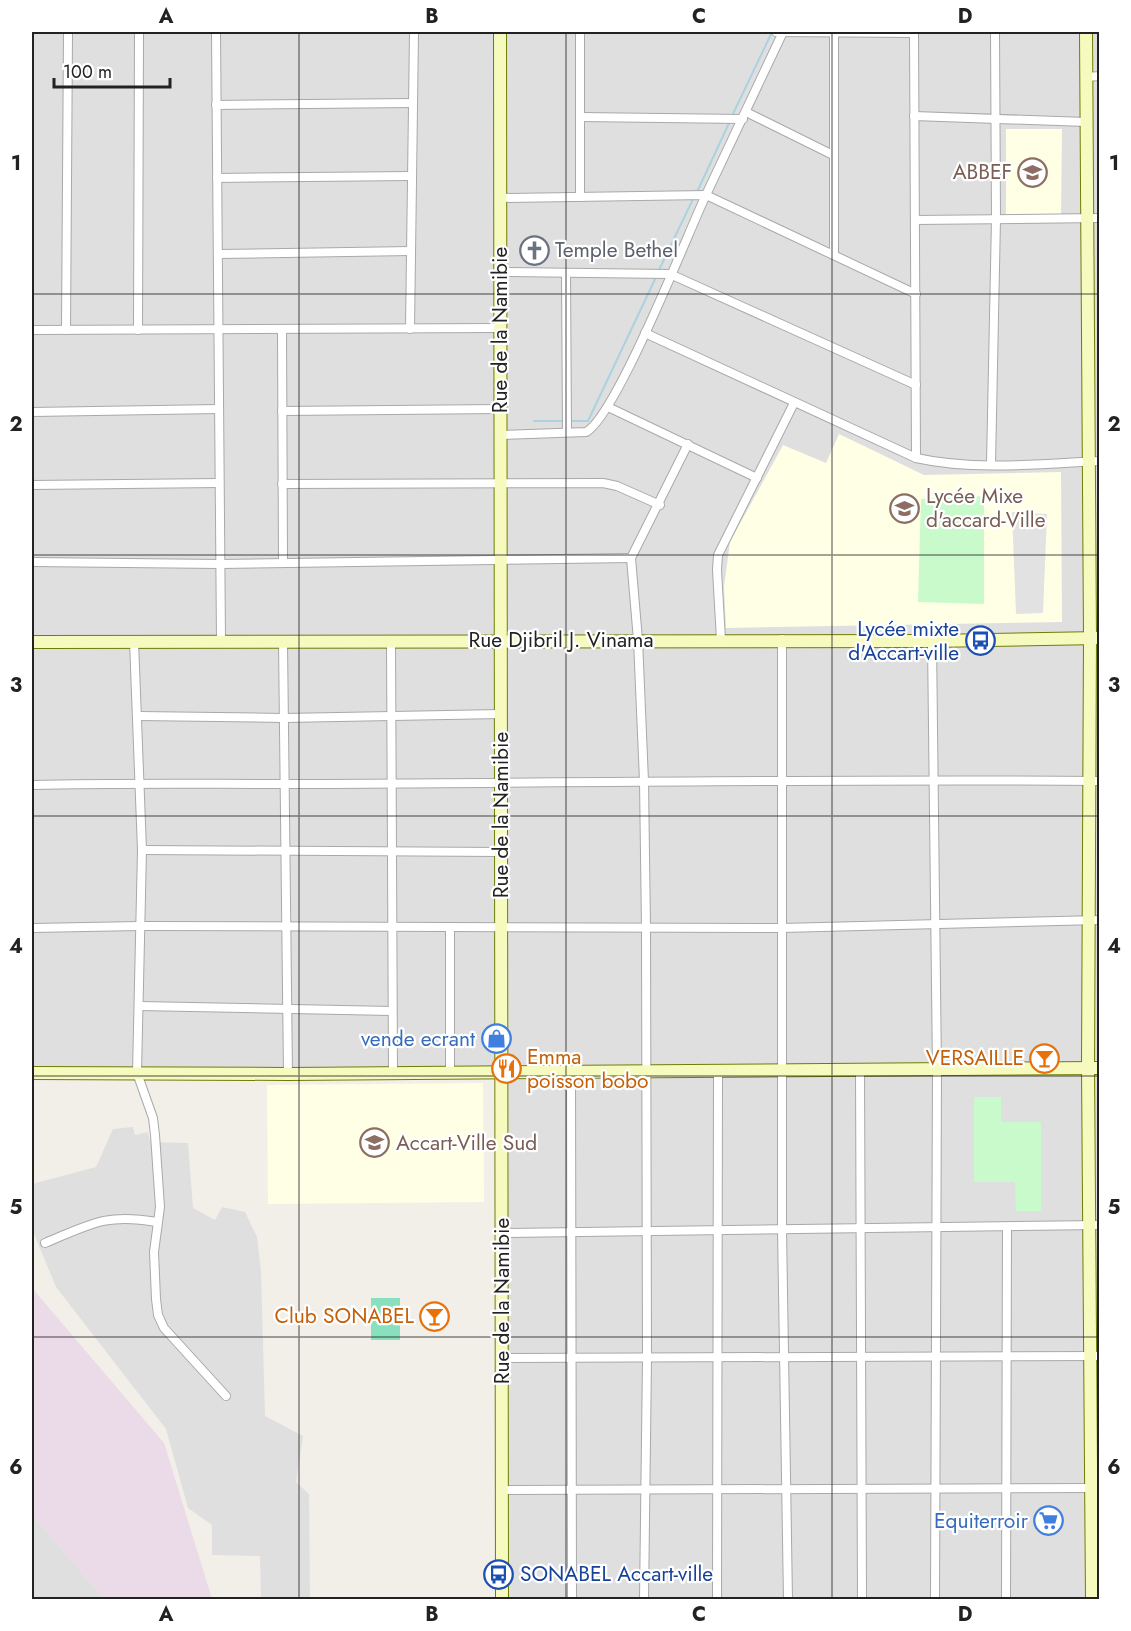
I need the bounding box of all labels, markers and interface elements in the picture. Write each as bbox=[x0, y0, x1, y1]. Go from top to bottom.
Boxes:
text: A bbox=[158, 2, 174, 31]
text: B bbox=[425, 2, 439, 31]
text: C bbox=[692, 2, 706, 31]
text: D bbox=[958, 2, 972, 31]
scale bar bbox=[54, 51, 170, 89]
text: 100 m bbox=[63, 59, 112, 85]
text: 1 bbox=[11, 149, 21, 178]
text: 1 bbox=[1109, 149, 1119, 178]
school or university icon: ABBEF bbox=[1017, 156, 1049, 188]
place label: ABBEF bbox=[953, 157, 1012, 187]
church icon: Temple Bethel bbox=[518, 234, 550, 266]
place label: Temple Bethel bbox=[555, 235, 678, 265]
street label: Rue de la Namibie bbox=[485, 246, 515, 413]
text: 2 bbox=[9, 410, 23, 439]
text: 2 bbox=[1107, 410, 1121, 439]
place label: Lycée Mixe d'accard-Ville bbox=[926, 481, 1046, 535]
school or university icon: Lycée Mixe d'accard-Ville bbox=[889, 492, 921, 524]
place label: Lycée mixte d'Accart-ville bbox=[848, 614, 959, 668]
street label: Rue Djibril J. Vinama bbox=[468, 625, 654, 655]
bus stop icon: Lycée mixte d'Accart-ville bbox=[964, 625, 996, 657]
text: 3 bbox=[10, 671, 22, 700]
text: 3 bbox=[1108, 671, 1120, 700]
street label: Rue de la Namibie bbox=[486, 731, 516, 898]
text: 4 bbox=[9, 932, 23, 961]
text: 4 bbox=[1107, 932, 1121, 961]
shop icon: vende ecrant bbox=[480, 1023, 512, 1055]
place label: vende ecrant bbox=[361, 1024, 475, 1054]
place label: Emma poisson bobo bbox=[527, 1042, 649, 1096]
bar icon: VERSAILLE bbox=[1029, 1042, 1061, 1074]
place label: VERSAILLE bbox=[926, 1043, 1024, 1073]
restaurant icon: Emma poisson bobo bbox=[490, 1053, 522, 1085]
school or university icon: Accart-Ville Sud bbox=[359, 1127, 391, 1159]
place label: Accart-Ville Sud bbox=[396, 1128, 537, 1158]
text: 5 bbox=[10, 1193, 23, 1222]
text: 5 bbox=[1108, 1193, 1121, 1222]
street label: Rue de la Namibie bbox=[487, 1217, 517, 1384]
bar icon: Club SONABEL bbox=[419, 1300, 451, 1332]
place label: Club SONABEL bbox=[275, 1301, 415, 1331]
text: 6 bbox=[9, 1453, 23, 1482]
text: 6 bbox=[1107, 1453, 1121, 1482]
supermarket icon: Equiterroir bbox=[1033, 1505, 1065, 1537]
place label: Equiterroir bbox=[934, 1506, 1029, 1536]
bus stop icon: SONABEL Accart-ville bbox=[483, 1558, 515, 1590]
place label: SONABEL Accart-ville bbox=[520, 1559, 713, 1589]
text: A bbox=[158, 1600, 174, 1629]
text: B bbox=[425, 1600, 439, 1629]
text: C bbox=[692, 1600, 706, 1629]
text: D bbox=[958, 1600, 972, 1629]

